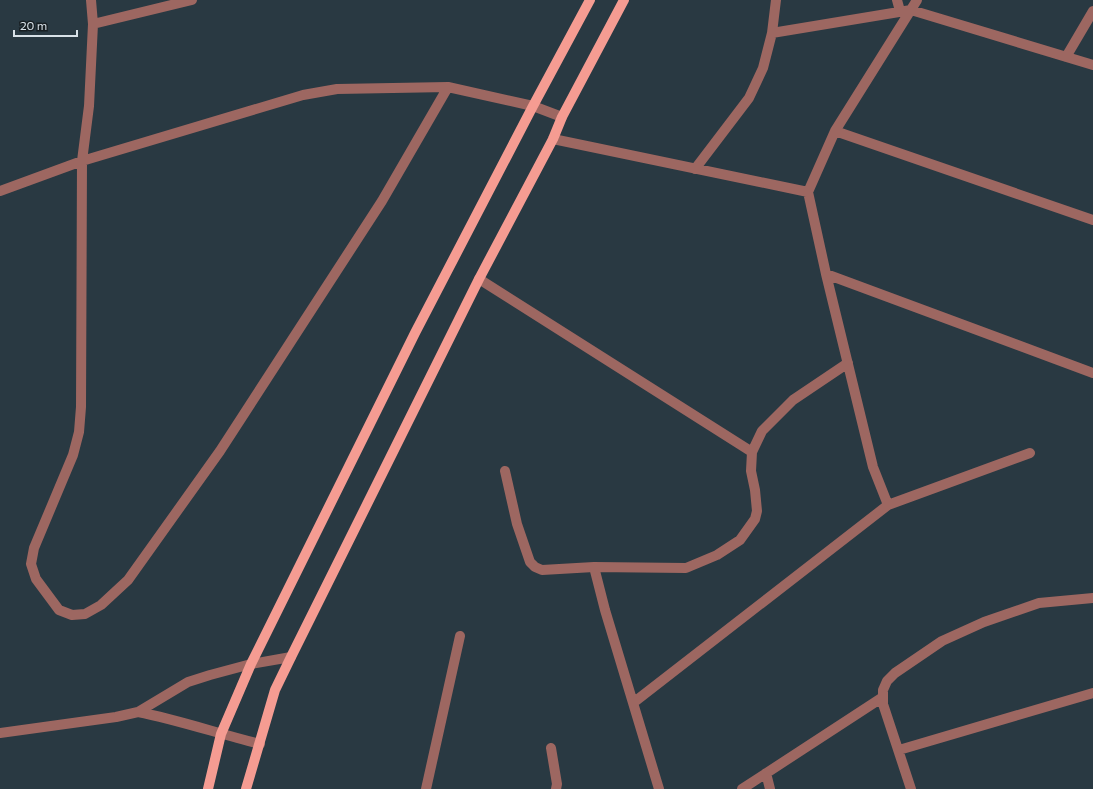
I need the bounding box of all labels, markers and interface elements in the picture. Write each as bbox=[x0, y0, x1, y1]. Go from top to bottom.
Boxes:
scale bar bbox=[14, 12, 77, 38]
text: 20 m bbox=[20, 18, 47, 32]

